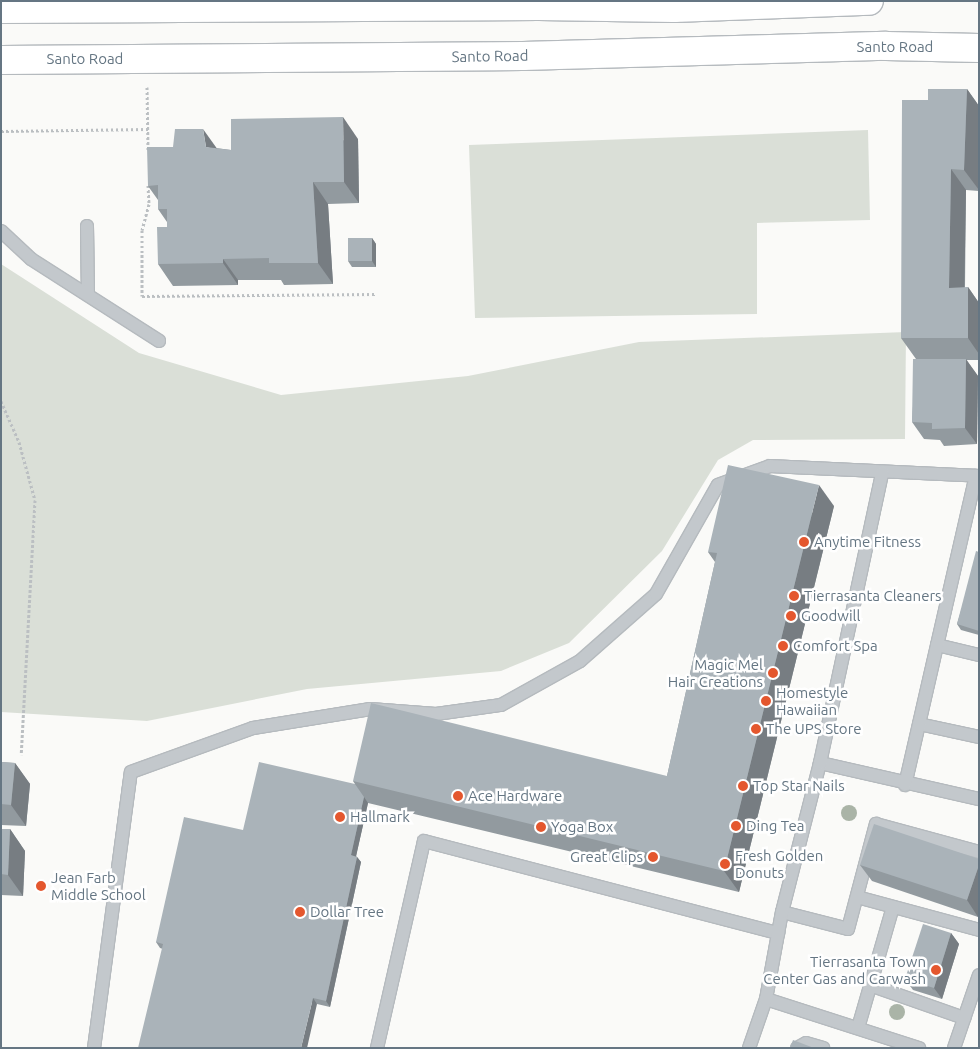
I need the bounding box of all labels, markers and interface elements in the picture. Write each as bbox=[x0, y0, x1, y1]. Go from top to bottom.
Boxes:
street label: Santo Road bbox=[857, 38, 933, 56]
street label: Santo Road bbox=[451, 46, 529, 66]
street label: Santo Road bbox=[47, 50, 123, 68]
place label: Anytime Fitness bbox=[814, 533, 921, 551]
marker: Anytime Fitness bbox=[798, 536, 810, 548]
place label: Tierrasanta Cleaners bbox=[804, 587, 942, 605]
marker: Tierrasanta Cleaners bbox=[788, 590, 800, 602]
place label: Goodwill bbox=[801, 607, 860, 625]
marker: Goodwill bbox=[785, 610, 797, 622]
place label: Comfort Spa bbox=[793, 637, 878, 655]
marker: Comfort Spa bbox=[777, 640, 789, 652]
place label: Magic Mel Hair Creations bbox=[668, 655, 763, 690]
marker: Magic Mel Hair Creations bbox=[767, 667, 779, 679]
place label: Homestyle Hawaiian bbox=[776, 683, 848, 718]
marker: Homestyle Hawaiian bbox=[760, 695, 772, 707]
place label: The UPS Store bbox=[766, 720, 862, 738]
marker: The UPS Store bbox=[750, 723, 762, 735]
place label: Top Star Nails bbox=[753, 777, 845, 795]
marker: Top Star Nails bbox=[737, 780, 749, 792]
place label: Ace Hardware bbox=[468, 787, 562, 805]
marker: Ace Hardware bbox=[452, 790, 464, 802]
place label: Hallmark bbox=[350, 808, 410, 826]
marker: Hallmark bbox=[334, 811, 346, 823]
place label: Ding Tea bbox=[746, 817, 804, 835]
place label: Yoga Box bbox=[551, 818, 613, 836]
marker: Ding Tea bbox=[730, 820, 742, 832]
marker: Yoga Box bbox=[535, 821, 547, 833]
place label: Fresh Golden Donuts bbox=[735, 846, 823, 881]
place label: Great Clips bbox=[570, 848, 643, 866]
marker: Great Clips bbox=[647, 851, 659, 863]
marker: Fresh Golden Donuts bbox=[719, 858, 731, 870]
place label: Jean Farb Middle School bbox=[51, 868, 146, 903]
marker: Jean Farb Middle School bbox=[35, 880, 47, 892]
place label: Dollar Tree bbox=[310, 903, 384, 921]
marker: Dollar Tree bbox=[294, 906, 306, 918]
place label: Tierrasanta Town Center Gas and Carwash bbox=[763, 952, 926, 987]
marker: Tierrasanta Town Center Gas and Carwash bbox=[930, 964, 942, 976]

